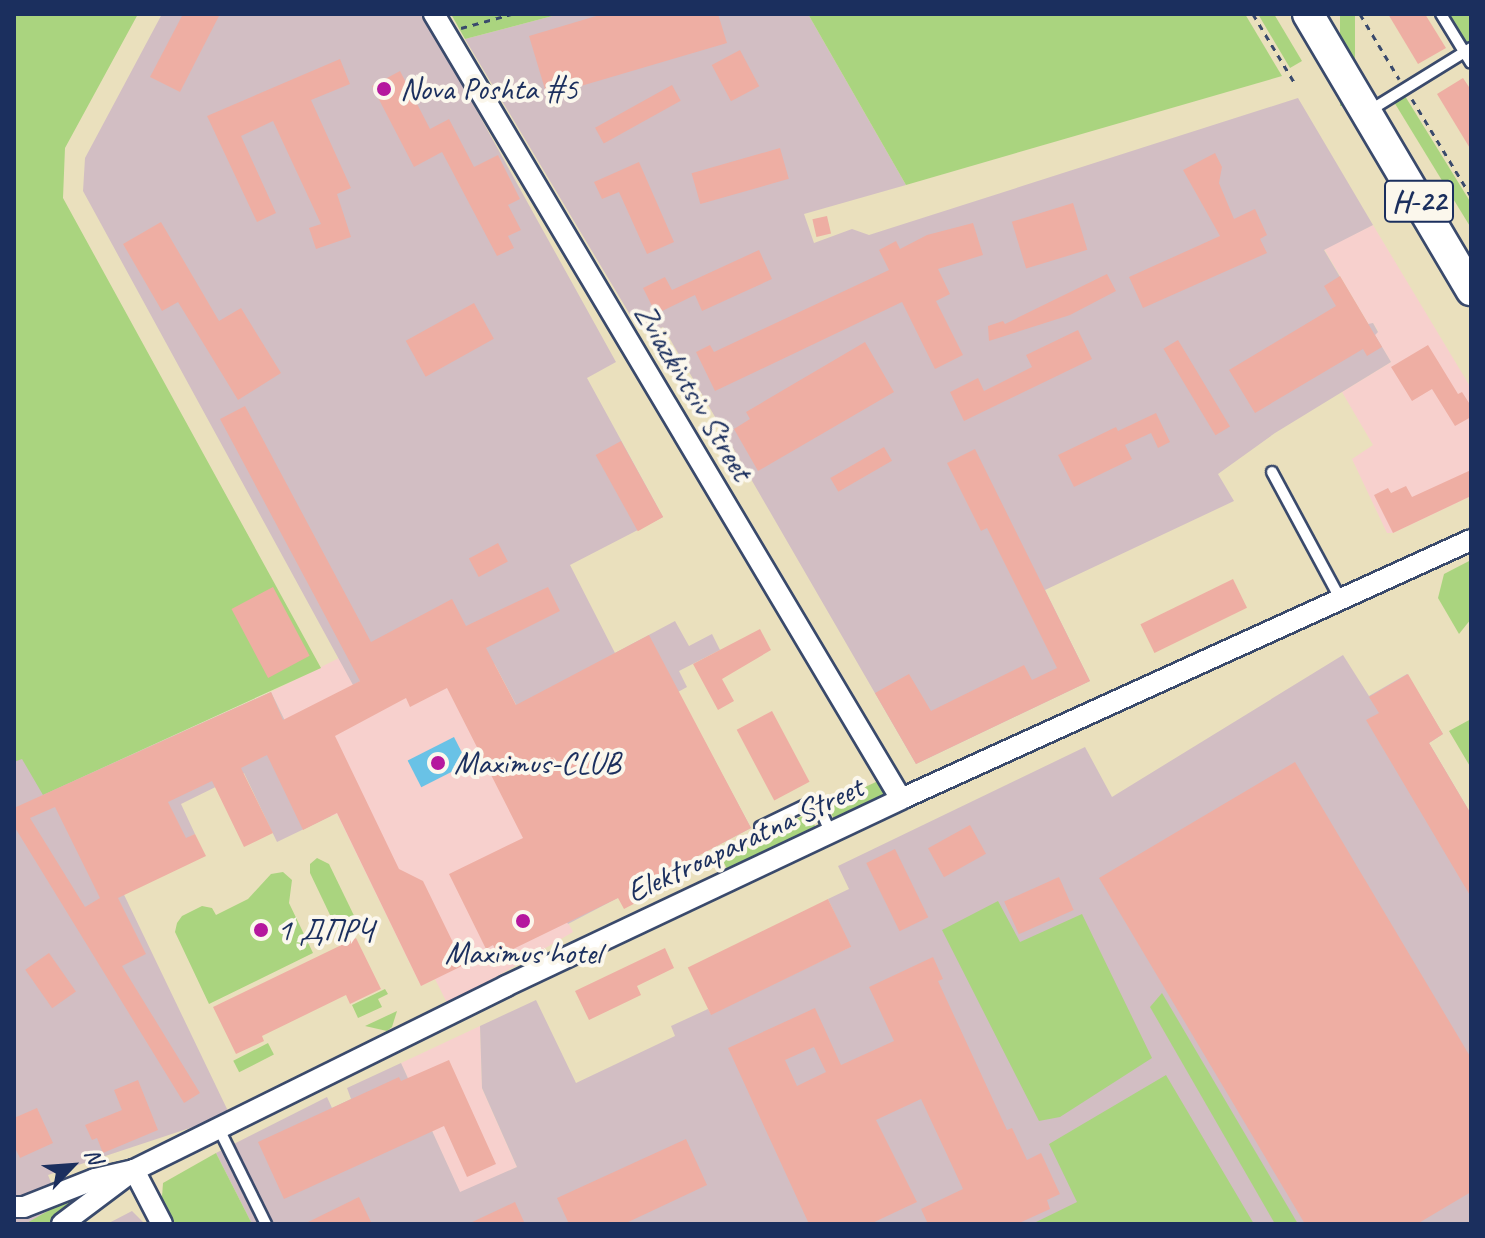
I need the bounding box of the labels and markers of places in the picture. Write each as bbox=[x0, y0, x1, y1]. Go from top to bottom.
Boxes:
place label: Nova Poshta #5 bbox=[400, 70, 576, 108]
marker: Nova Poshta #5 bbox=[375, 80, 393, 98]
place label: Maximus-CLUB bbox=[454, 744, 620, 782]
marker: Maximus-CLUB bbox=[429, 754, 447, 772]
place label: 1 ДПРЧ bbox=[277, 911, 373, 949]
marker: Maximus hotel bbox=[514, 912, 532, 930]
marker: 1 ДПРЧ bbox=[252, 921, 270, 939]
place label: Maximus hotel bbox=[445, 934, 601, 972]

